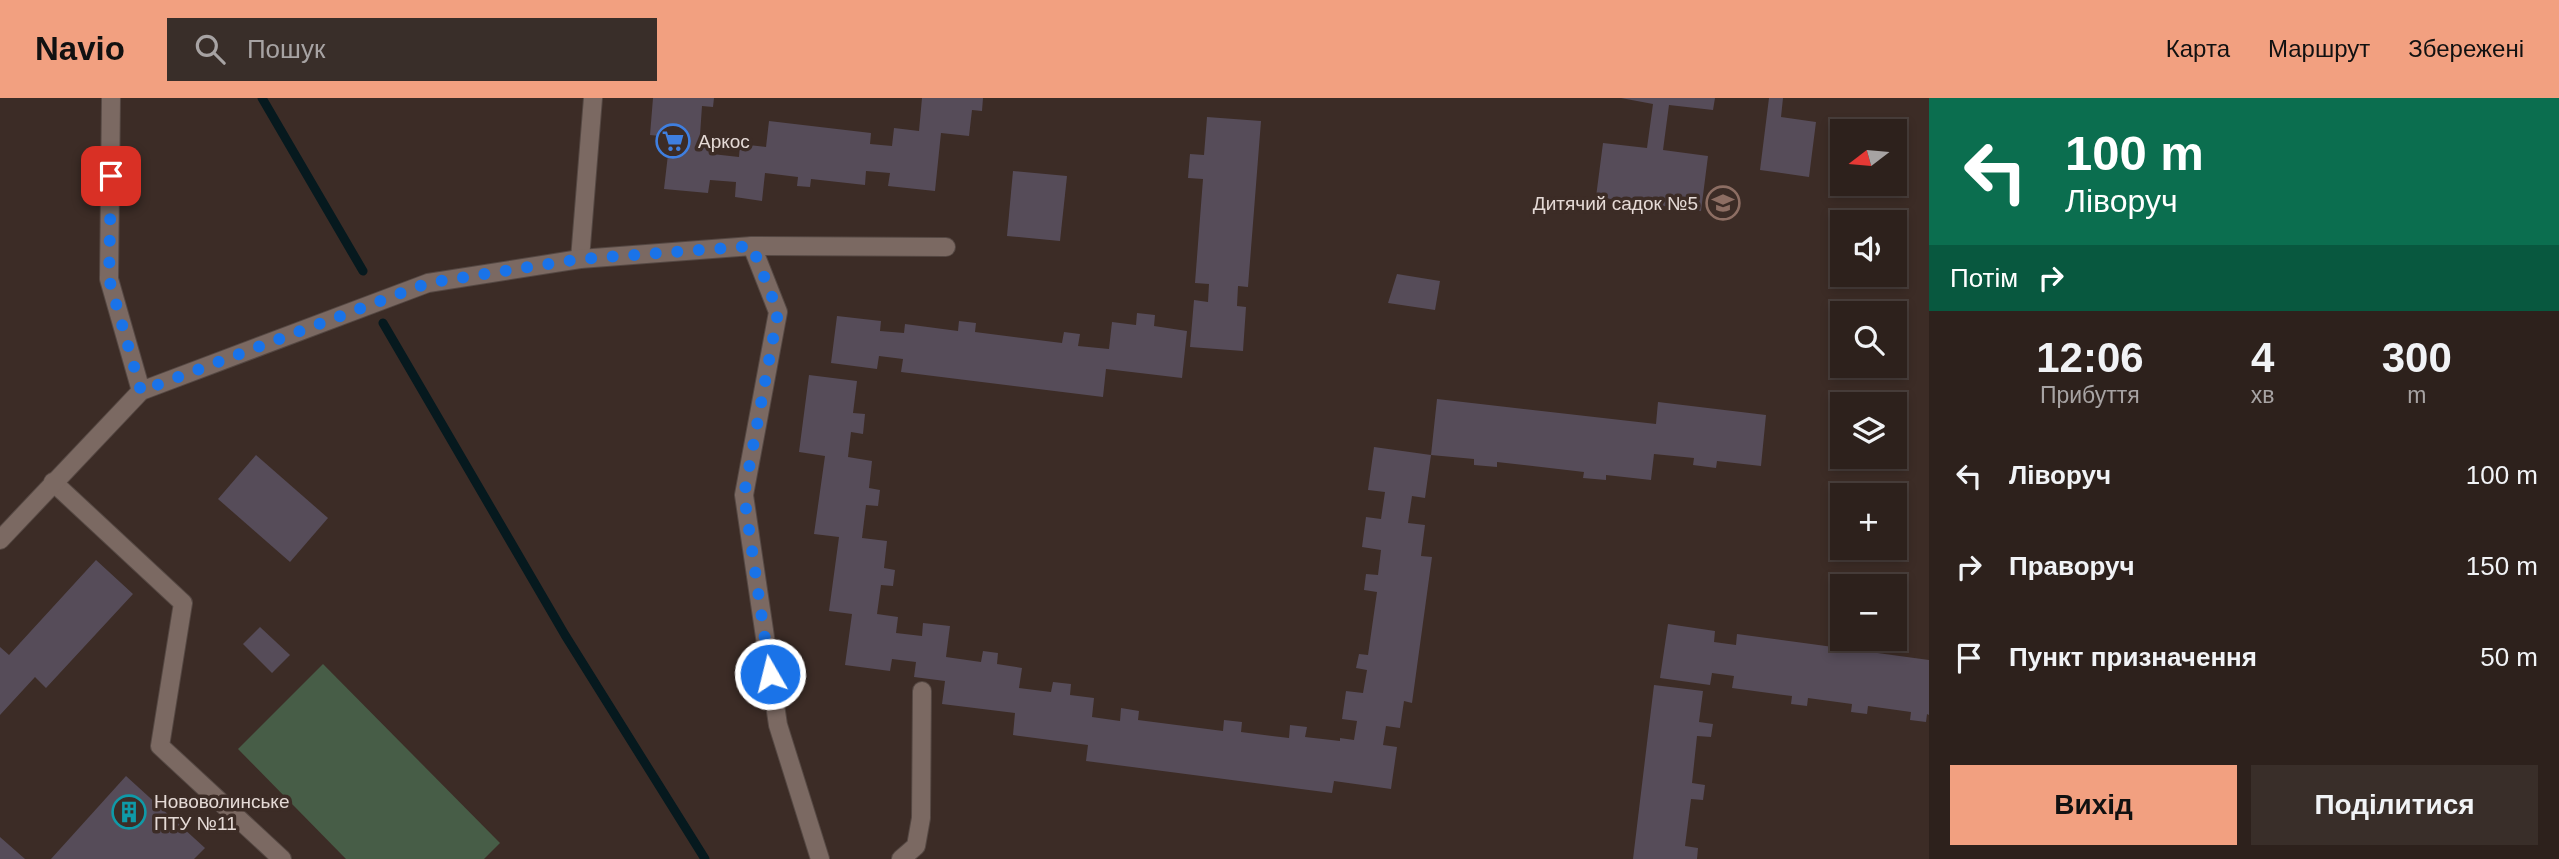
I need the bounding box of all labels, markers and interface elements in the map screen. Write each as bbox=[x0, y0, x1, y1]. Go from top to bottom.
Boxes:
search box bbox=[167, 18, 657, 81]
text: Navio bbox=[35, 30, 125, 67]
icon: search bbox=[191, 30, 229, 68]
text: Пошук bbox=[247, 34, 325, 64]
text: Карта bbox=[2166, 35, 2230, 62]
text: Маршрут bbox=[2268, 35, 2370, 62]
text: Збережені bbox=[2408, 35, 2524, 62]
north arrow bbox=[1830, 119, 1908, 196]
map controls bbox=[1830, 119, 1907, 651]
supermarket icon: Аркос bbox=[654, 122, 692, 160]
icon: left bbox=[1950, 126, 2041, 217]
text: 100 m bbox=[2065, 126, 2204, 180]
place label: Аркос bbox=[698, 131, 750, 152]
pin bbox=[81, 146, 141, 206]
icon: arrive bbox=[92, 157, 130, 195]
text: Ліворуч bbox=[2065, 183, 2178, 219]
school or university icon: Дитячий садок №5 bbox=[1704, 184, 1742, 222]
place label: Дитячий садок №5 bbox=[1533, 193, 1698, 214]
button: sound bbox=[1830, 210, 1907, 287]
icon: right bbox=[2032, 259, 2070, 297]
text: Потім bbox=[1950, 263, 2018, 293]
button: search bbox=[1830, 301, 1907, 378]
text: 12:06 bbox=[2036, 334, 2144, 381]
text: 4 bbox=[2251, 334, 2274, 381]
text: 300 bbox=[2382, 334, 2452, 381]
text: Прибуття bbox=[2040, 382, 2140, 408]
text: хв bbox=[2251, 382, 2275, 408]
text: m bbox=[2407, 382, 2426, 408]
button: layers bbox=[1830, 392, 1907, 469]
icon: left bbox=[1950, 457, 1988, 495]
text: Ліворуч bbox=[2009, 460, 2111, 490]
text: 100 m bbox=[2466, 460, 2538, 490]
button: + bbox=[1830, 483, 1907, 560]
icon: right bbox=[1950, 548, 1988, 586]
text: Праворуч bbox=[2009, 551, 2135, 581]
text: 150 m bbox=[2466, 551, 2538, 581]
button: − bbox=[1830, 574, 1907, 651]
position arrow bbox=[733, 637, 807, 711]
icon: arrive bbox=[1950, 639, 1988, 677]
text: Пункт призначення bbox=[2009, 642, 2257, 672]
text: 50 m bbox=[2480, 642, 2538, 672]
button: Вихід bbox=[1950, 765, 2237, 845]
button: Поділитися bbox=[2251, 765, 2538, 845]
place label: Нововолинське ПТУ №11 bbox=[154, 791, 289, 834]
building icon: Нововолинське ПТУ №11 bbox=[110, 793, 148, 831]

